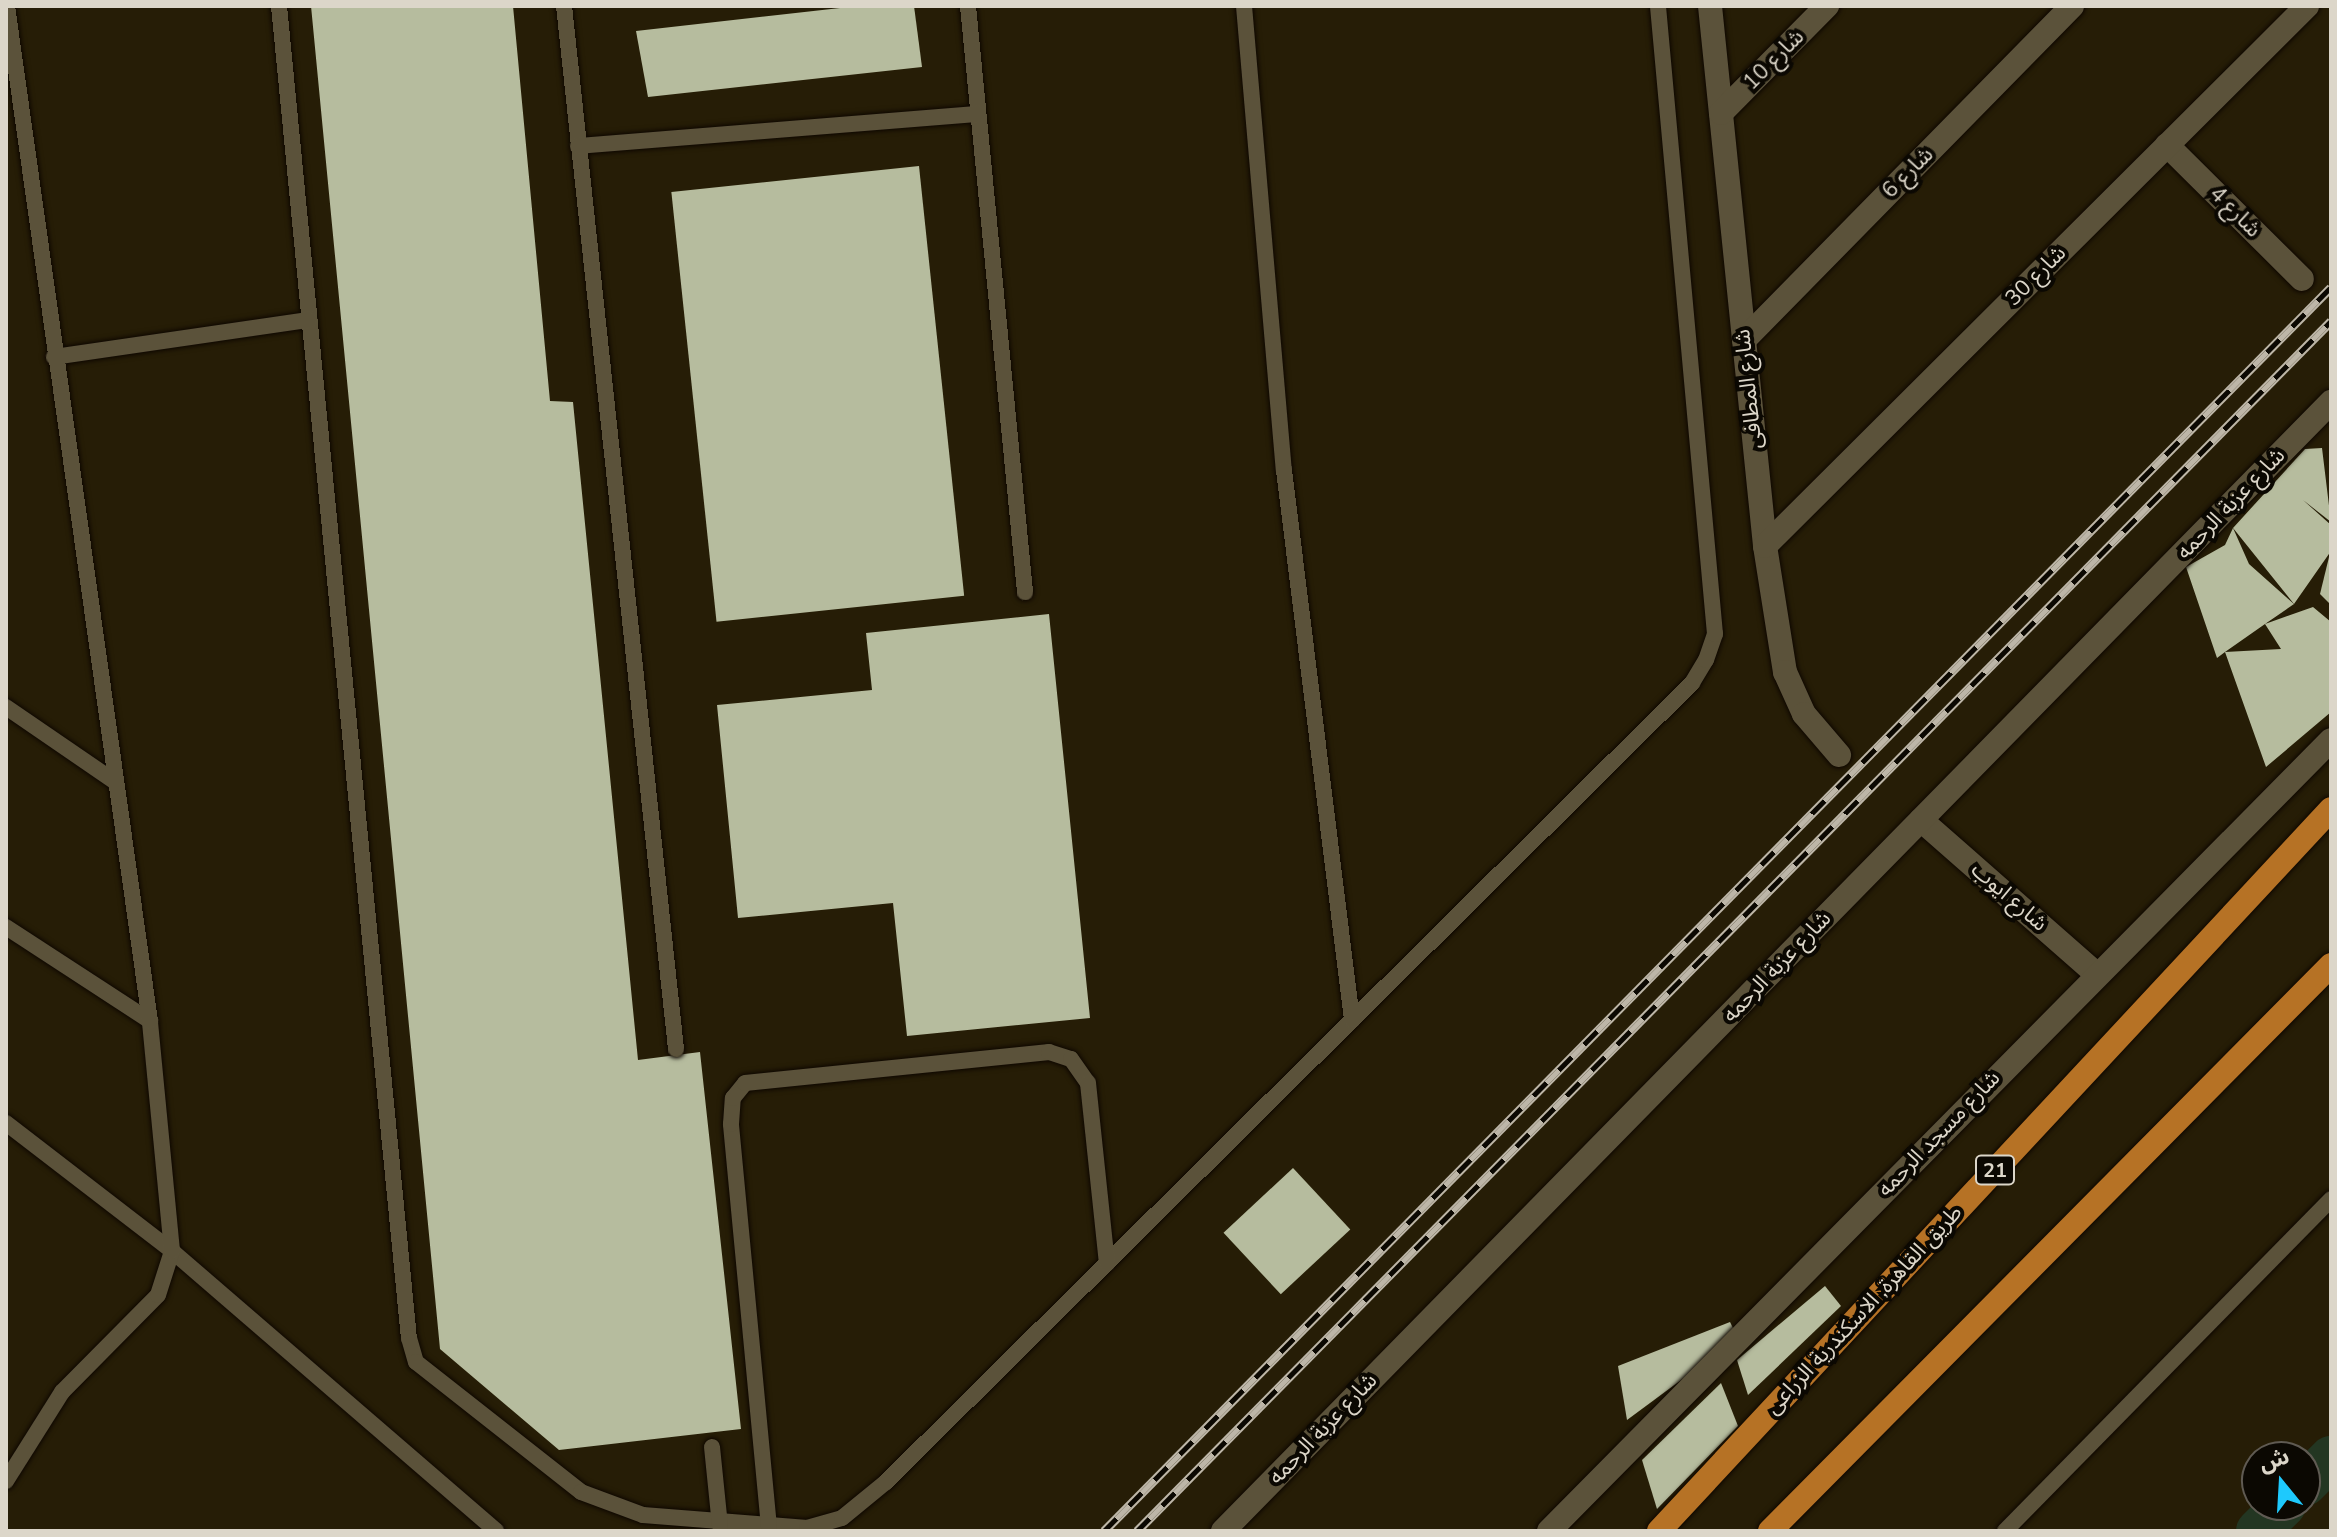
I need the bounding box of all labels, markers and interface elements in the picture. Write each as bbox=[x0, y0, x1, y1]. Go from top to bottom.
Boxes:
street label: شارع 10 bbox=[1738, 24, 1810, 96]
street label: شارع 6 bbox=[1877, 142, 1939, 204]
street label: شارع 4 bbox=[2204, 181, 2266, 243]
street label: شارع 30 bbox=[2000, 240, 2072, 312]
street label: شارع المطافى bbox=[1730, 328, 1768, 450]
street label: شارع عزبة الرحمه bbox=[2171, 443, 2291, 565]
street label: شارع ايوب bbox=[1965, 857, 2053, 937]
street label: شارع عزبة الرحمه bbox=[1717, 906, 1837, 1028]
street label: شارع مسجد الرحمه bbox=[1872, 1065, 2006, 1203]
road number: 21 bbox=[1975, 1154, 2015, 1186]
street label: طريق القاهرة, الاسكندرية الزراعى bbox=[1760, 1200, 1968, 1420]
street label: شارع عزبة الرحمه bbox=[1263, 1368, 1383, 1490]
north arrow bbox=[2241, 1441, 2321, 1521]
text: ش bbox=[2255, 1441, 2293, 1479]

